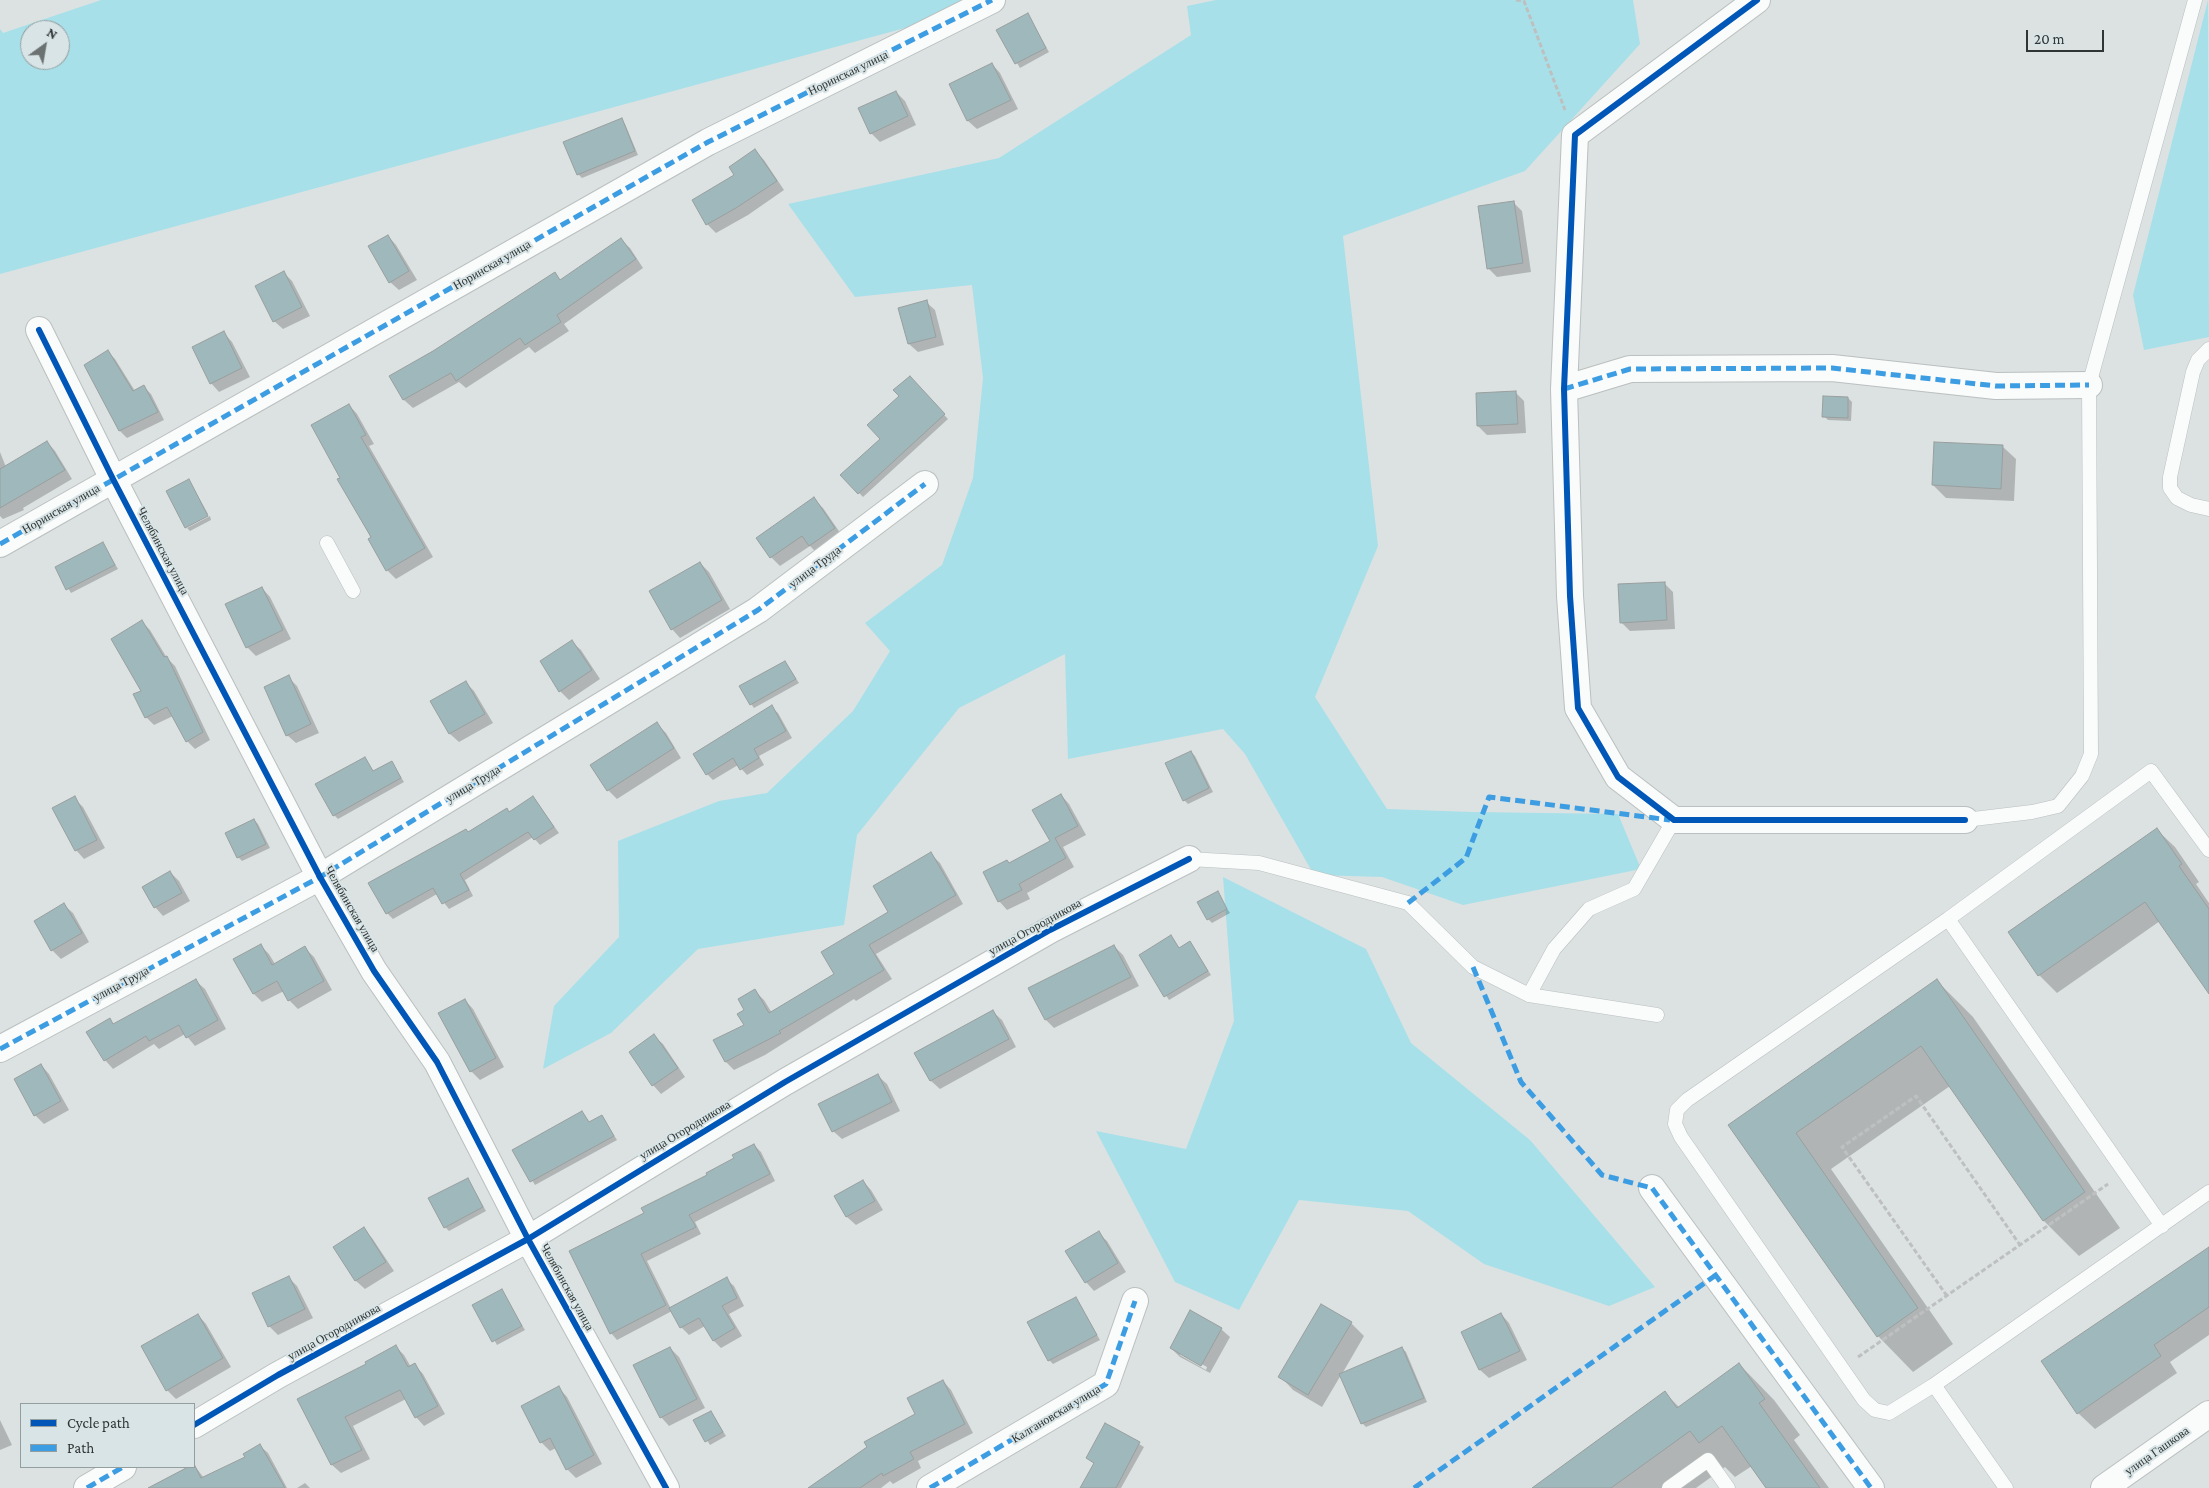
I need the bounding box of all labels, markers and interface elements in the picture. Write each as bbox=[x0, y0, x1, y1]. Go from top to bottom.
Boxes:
north arrow bbox=[20, 20, 70, 70]
scale bar bbox=[2029, 20, 2106, 52]
text: N bbox=[44, 24, 61, 42]
text: 20 m bbox=[2034, 31, 2065, 47]
street label: Норинская улица bbox=[806, 47, 890, 99]
street label: Норинская улица bbox=[451, 237, 533, 293]
street label: Норинская улица bbox=[20, 481, 102, 537]
street label: Челябинская улица bbox=[134, 505, 192, 597]
street label: улица Труда bbox=[786, 543, 844, 591]
street label: улица Труда bbox=[443, 762, 503, 806]
street label: Челябинская улица bbox=[321, 863, 383, 955]
street label: улица Огородникова bbox=[986, 896, 1084, 958]
street label: улица Труда bbox=[91, 963, 151, 1005]
street label: улица Огородникова bbox=[637, 1097, 733, 1163]
street label: Челябинская улица bbox=[537, 1241, 597, 1333]
street label: улица Огородникова bbox=[285, 1301, 383, 1363]
street label: Калгановская улица bbox=[1009, 1382, 1103, 1446]
legend bbox=[20, 1403, 195, 1468]
text: Cycle path bbox=[67, 1415, 130, 1431]
street label: улица Гашкова bbox=[2122, 1424, 2192, 1478]
text: Path bbox=[67, 1440, 94, 1456]

